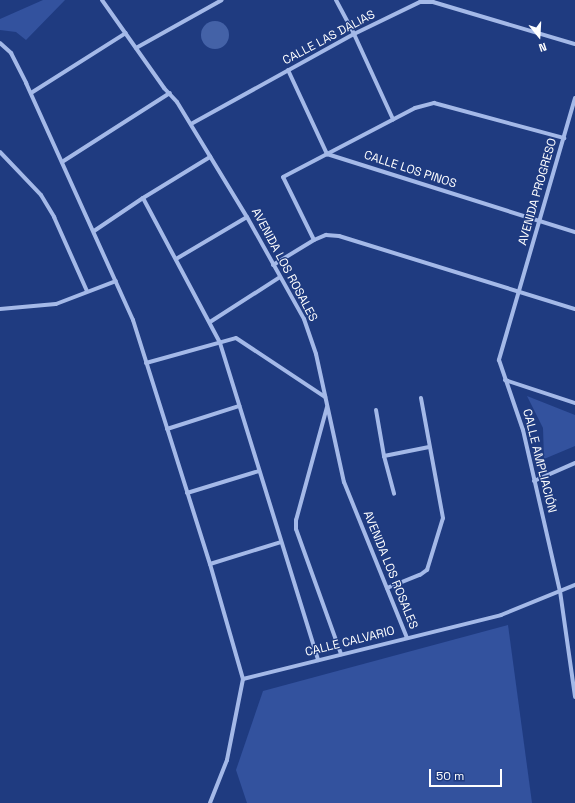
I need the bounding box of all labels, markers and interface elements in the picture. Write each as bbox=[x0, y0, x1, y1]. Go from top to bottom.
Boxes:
street label: CALLE LAS DALIAS bbox=[280, 8, 378, 68]
north arrow bbox=[519, 16, 559, 56]
text: N bbox=[537, 40, 548, 55]
street label: AVENIDA PROGRESO bbox=[516, 137, 560, 247]
street label: CALLE LOS PINOS bbox=[362, 148, 458, 192]
street label: AVENIDA LOS ROSALES bbox=[248, 206, 320, 324]
street label: CALLE AMPLIACIÓN bbox=[519, 407, 559, 515]
street label: AVENIDA LOS ROSALES bbox=[360, 509, 420, 631]
street label: CALLE CALVARIO bbox=[304, 624, 396, 660]
scale bar bbox=[431, 761, 504, 787]
text: 50 m bbox=[436, 768, 464, 784]

